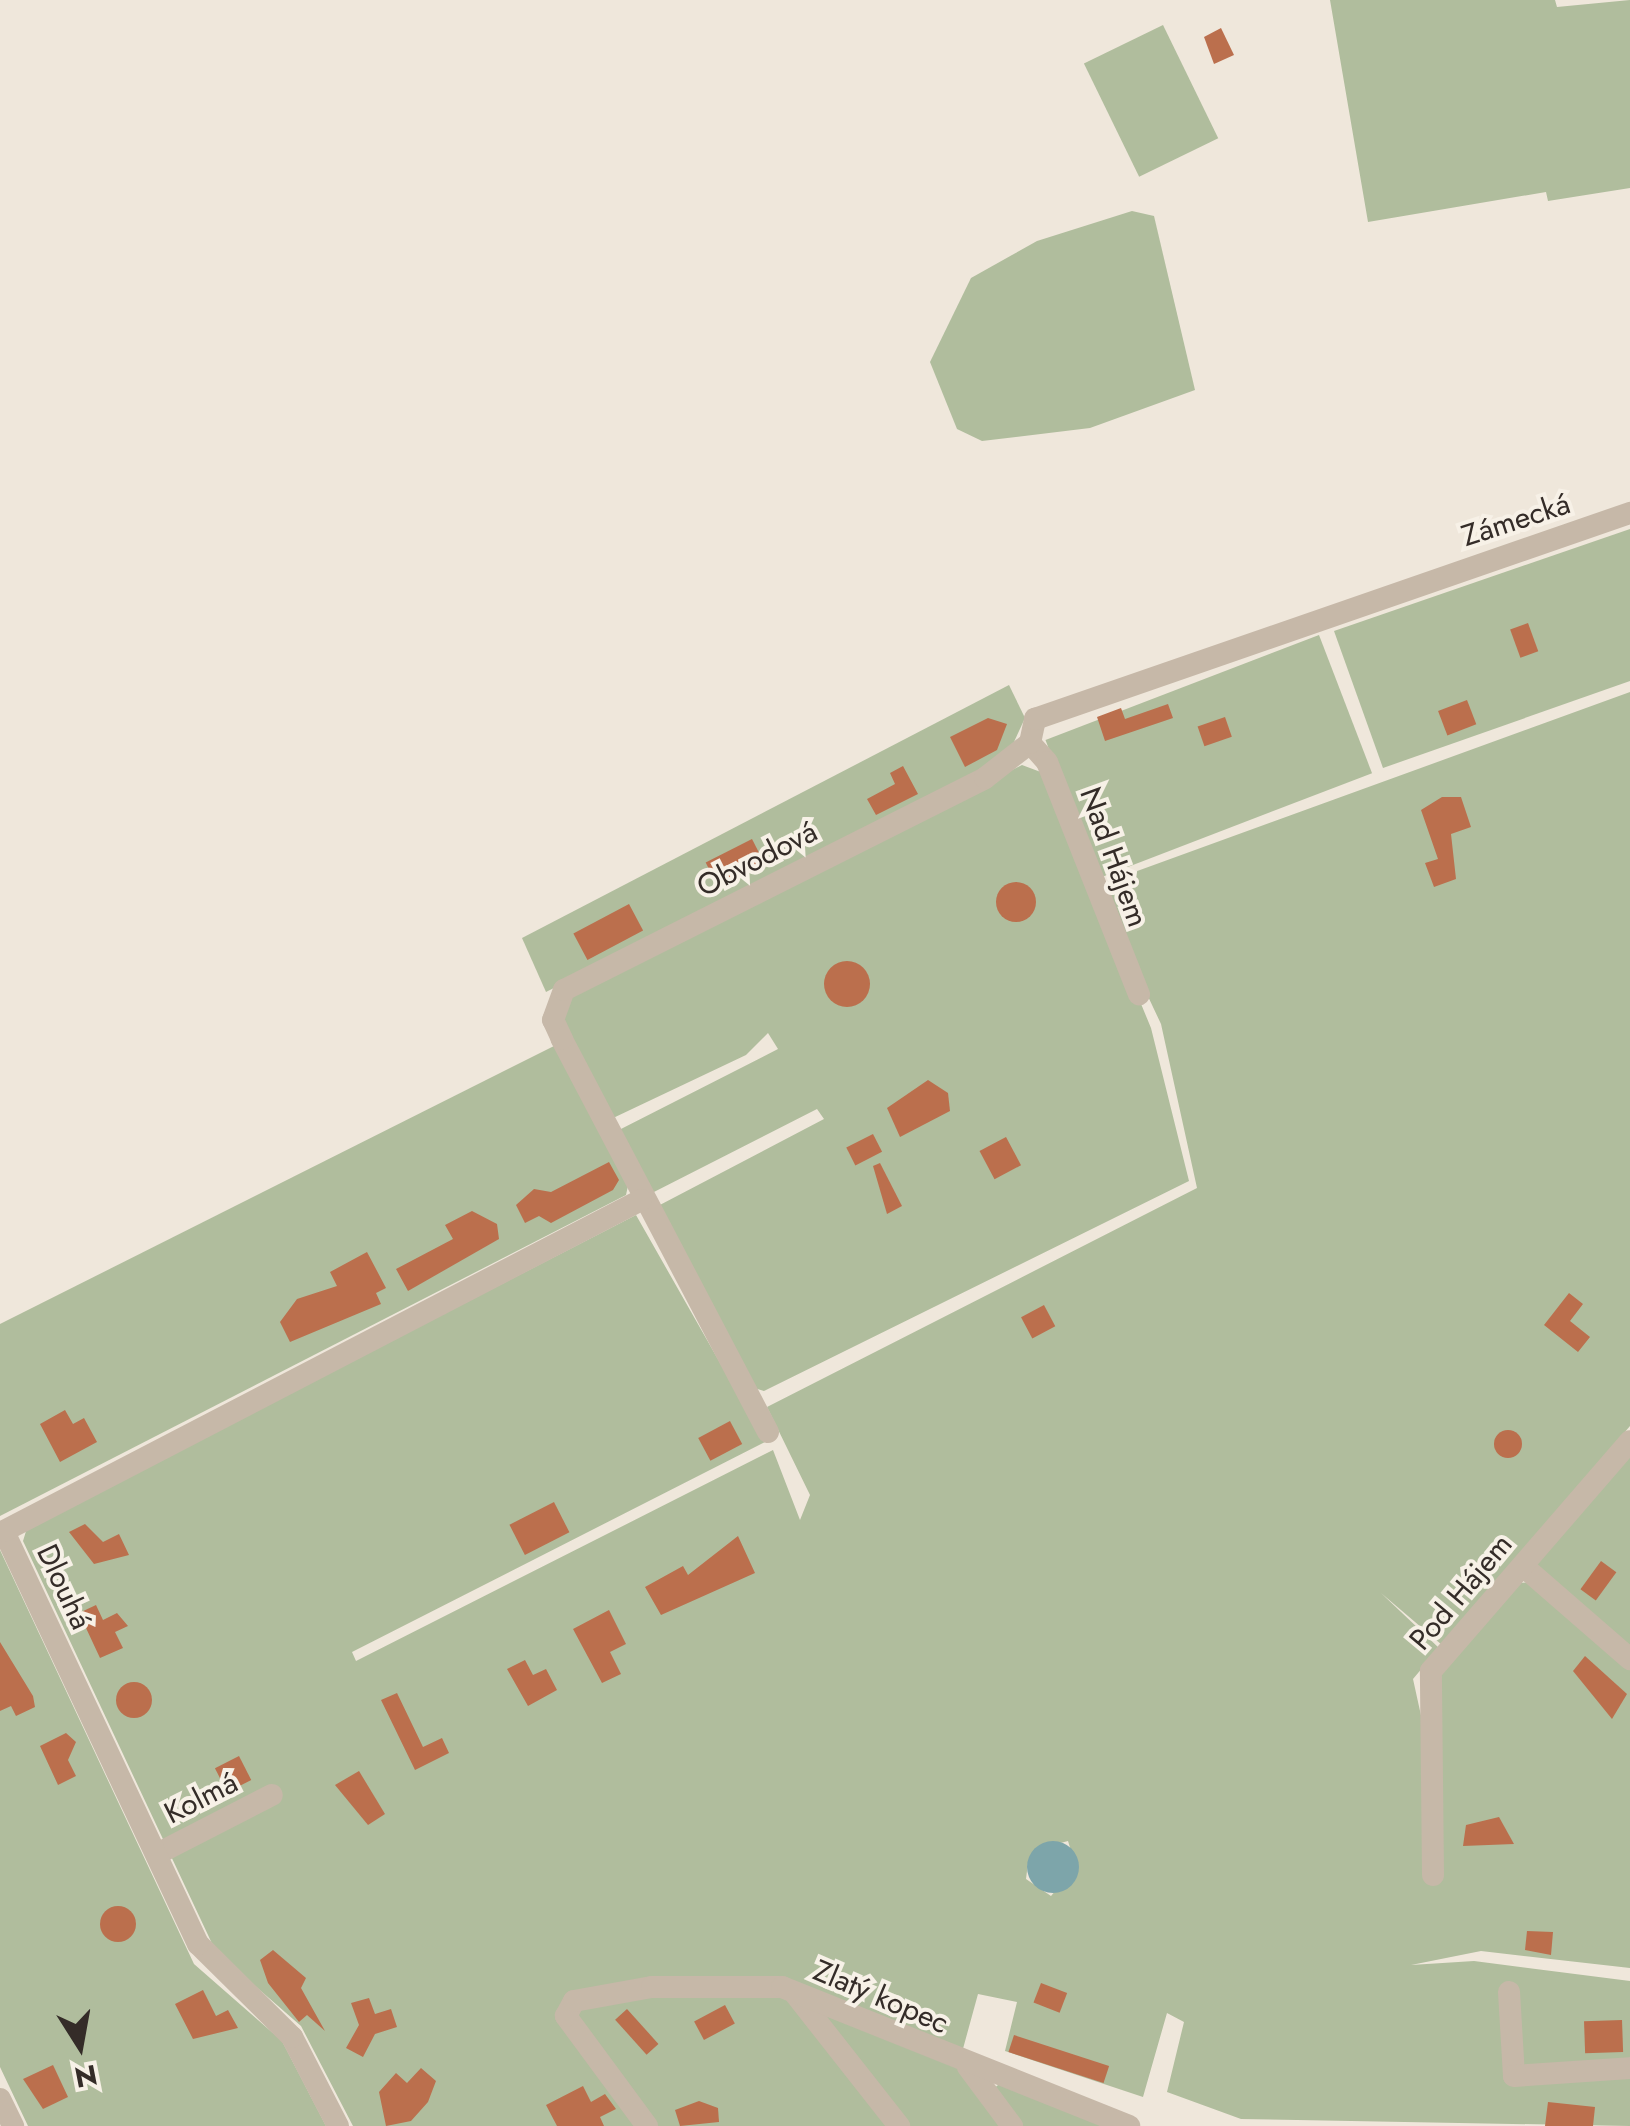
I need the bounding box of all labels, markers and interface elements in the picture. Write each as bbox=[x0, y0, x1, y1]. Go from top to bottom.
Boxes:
street label: Zámecká bbox=[1457, 486, 1575, 554]
street label: Nad Hájem bbox=[1072, 782, 1156, 932]
street label: Obvodová bbox=[691, 813, 823, 905]
street label: Pod Hájem bbox=[1402, 1527, 1520, 1657]
street label: Dlouhá bbox=[29, 1539, 99, 1635]
street label: Kolmá bbox=[158, 1764, 244, 1832]
street label: Zlatý kopec bbox=[808, 1952, 954, 2042]
north arrow bbox=[30, 1996, 130, 2096]
text: N bbox=[71, 2054, 101, 2098]

